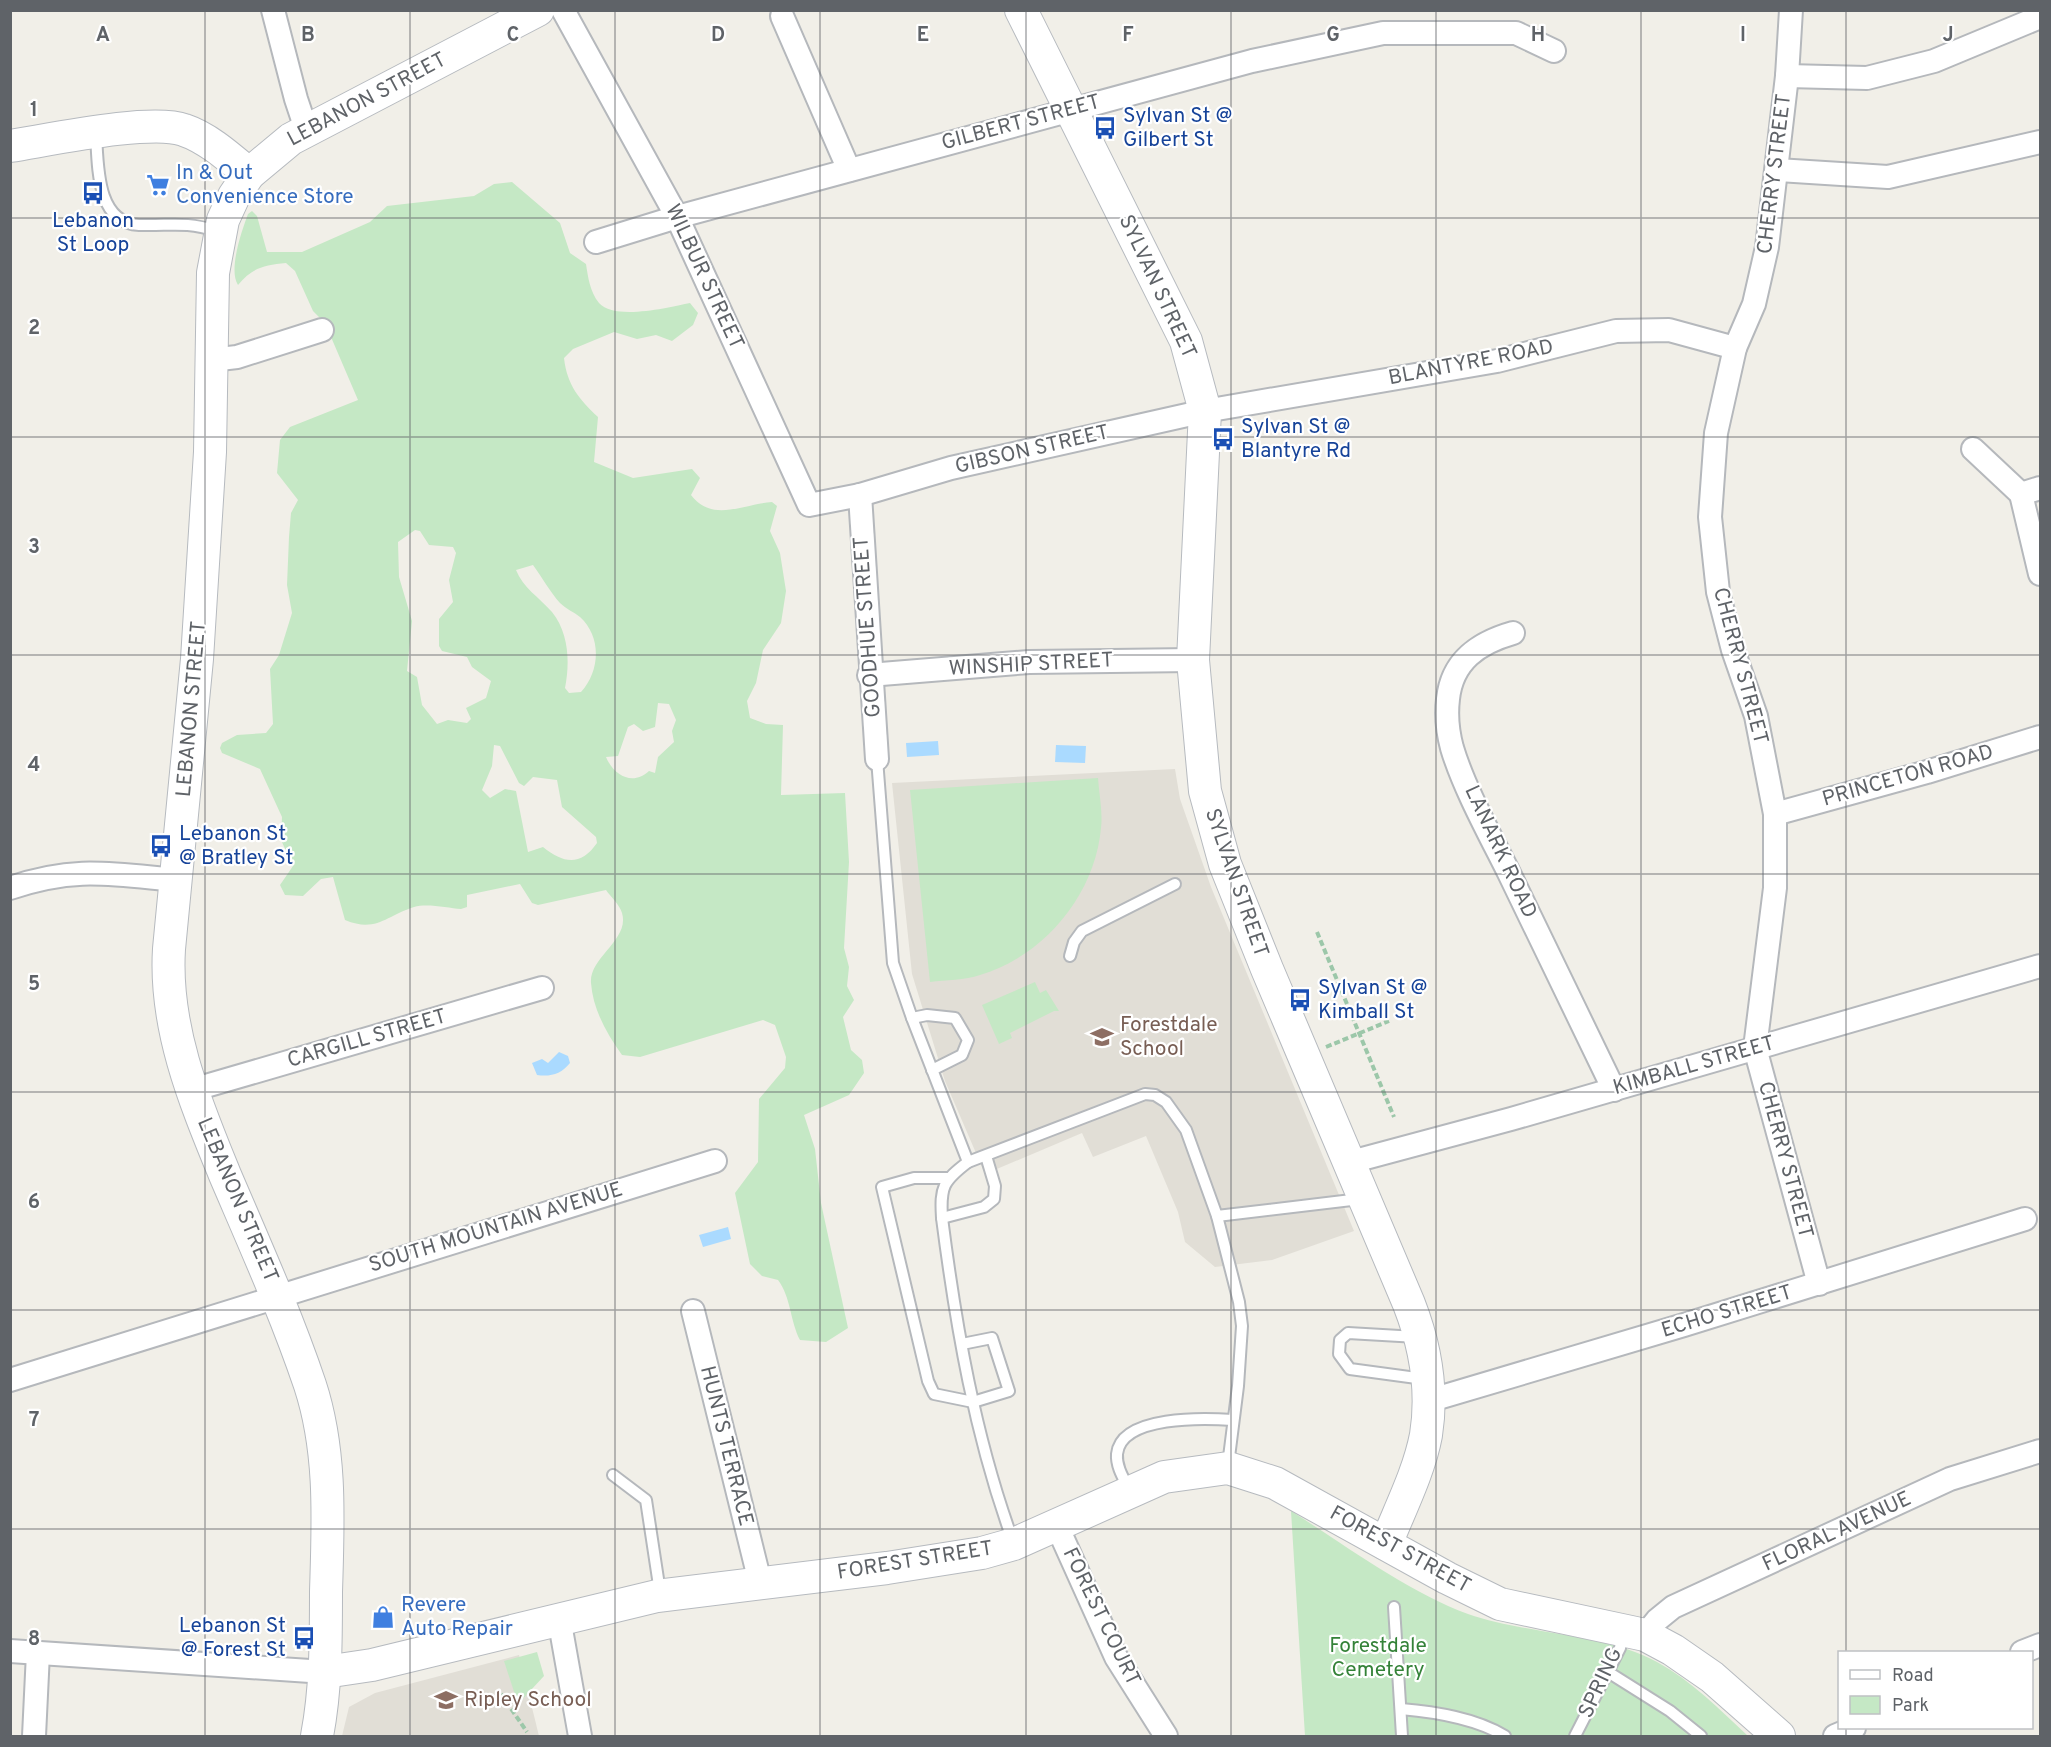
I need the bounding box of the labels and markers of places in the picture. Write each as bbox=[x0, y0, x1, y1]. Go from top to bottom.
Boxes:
place label: Sylvan St @ Gilbert St bbox=[1123, 103, 1232, 154]
bus stop icon: Sylvan St @ Gilbert St bbox=[1092, 115, 1118, 141]
place label: In & Out Convenience Store bbox=[176, 160, 354, 211]
supermarket icon: In & Out Convenience Store bbox=[145, 172, 171, 198]
bus stop icon: Lebanon St Loop bbox=[80, 180, 106, 206]
place label: Lebanon St Loop bbox=[52, 208, 134, 259]
place label: Sylvan St @ Blantyre Rd bbox=[1241, 414, 1351, 465]
bus stop icon: Sylvan St @ Blantyre Rd bbox=[1210, 426, 1236, 452]
place label: Lebanon St @ Bratley St bbox=[179, 821, 293, 872]
bus stop icon: Lebanon St @ Bratley St bbox=[148, 833, 174, 859]
place label: Sylvan St @ Kimball St bbox=[1318, 975, 1427, 1026]
bus stop icon: Sylvan St @ Kimball St bbox=[1287, 987, 1313, 1013]
place label: Forestdale School bbox=[1120, 1012, 1217, 1063]
school or university icon: Forestdale School bbox=[1089, 1024, 1115, 1050]
place label: Revere Auto Repair bbox=[401, 1592, 513, 1643]
shop icon: Revere Auto Repair bbox=[370, 1604, 396, 1630]
place label: Lebanon St @ Forest St bbox=[179, 1613, 286, 1664]
bus stop icon: Lebanon St @ Forest St bbox=[291, 1625, 317, 1651]
school or university icon: Ripley School bbox=[433, 1687, 459, 1713]
place label: Ripley School bbox=[464, 1687, 592, 1714]

